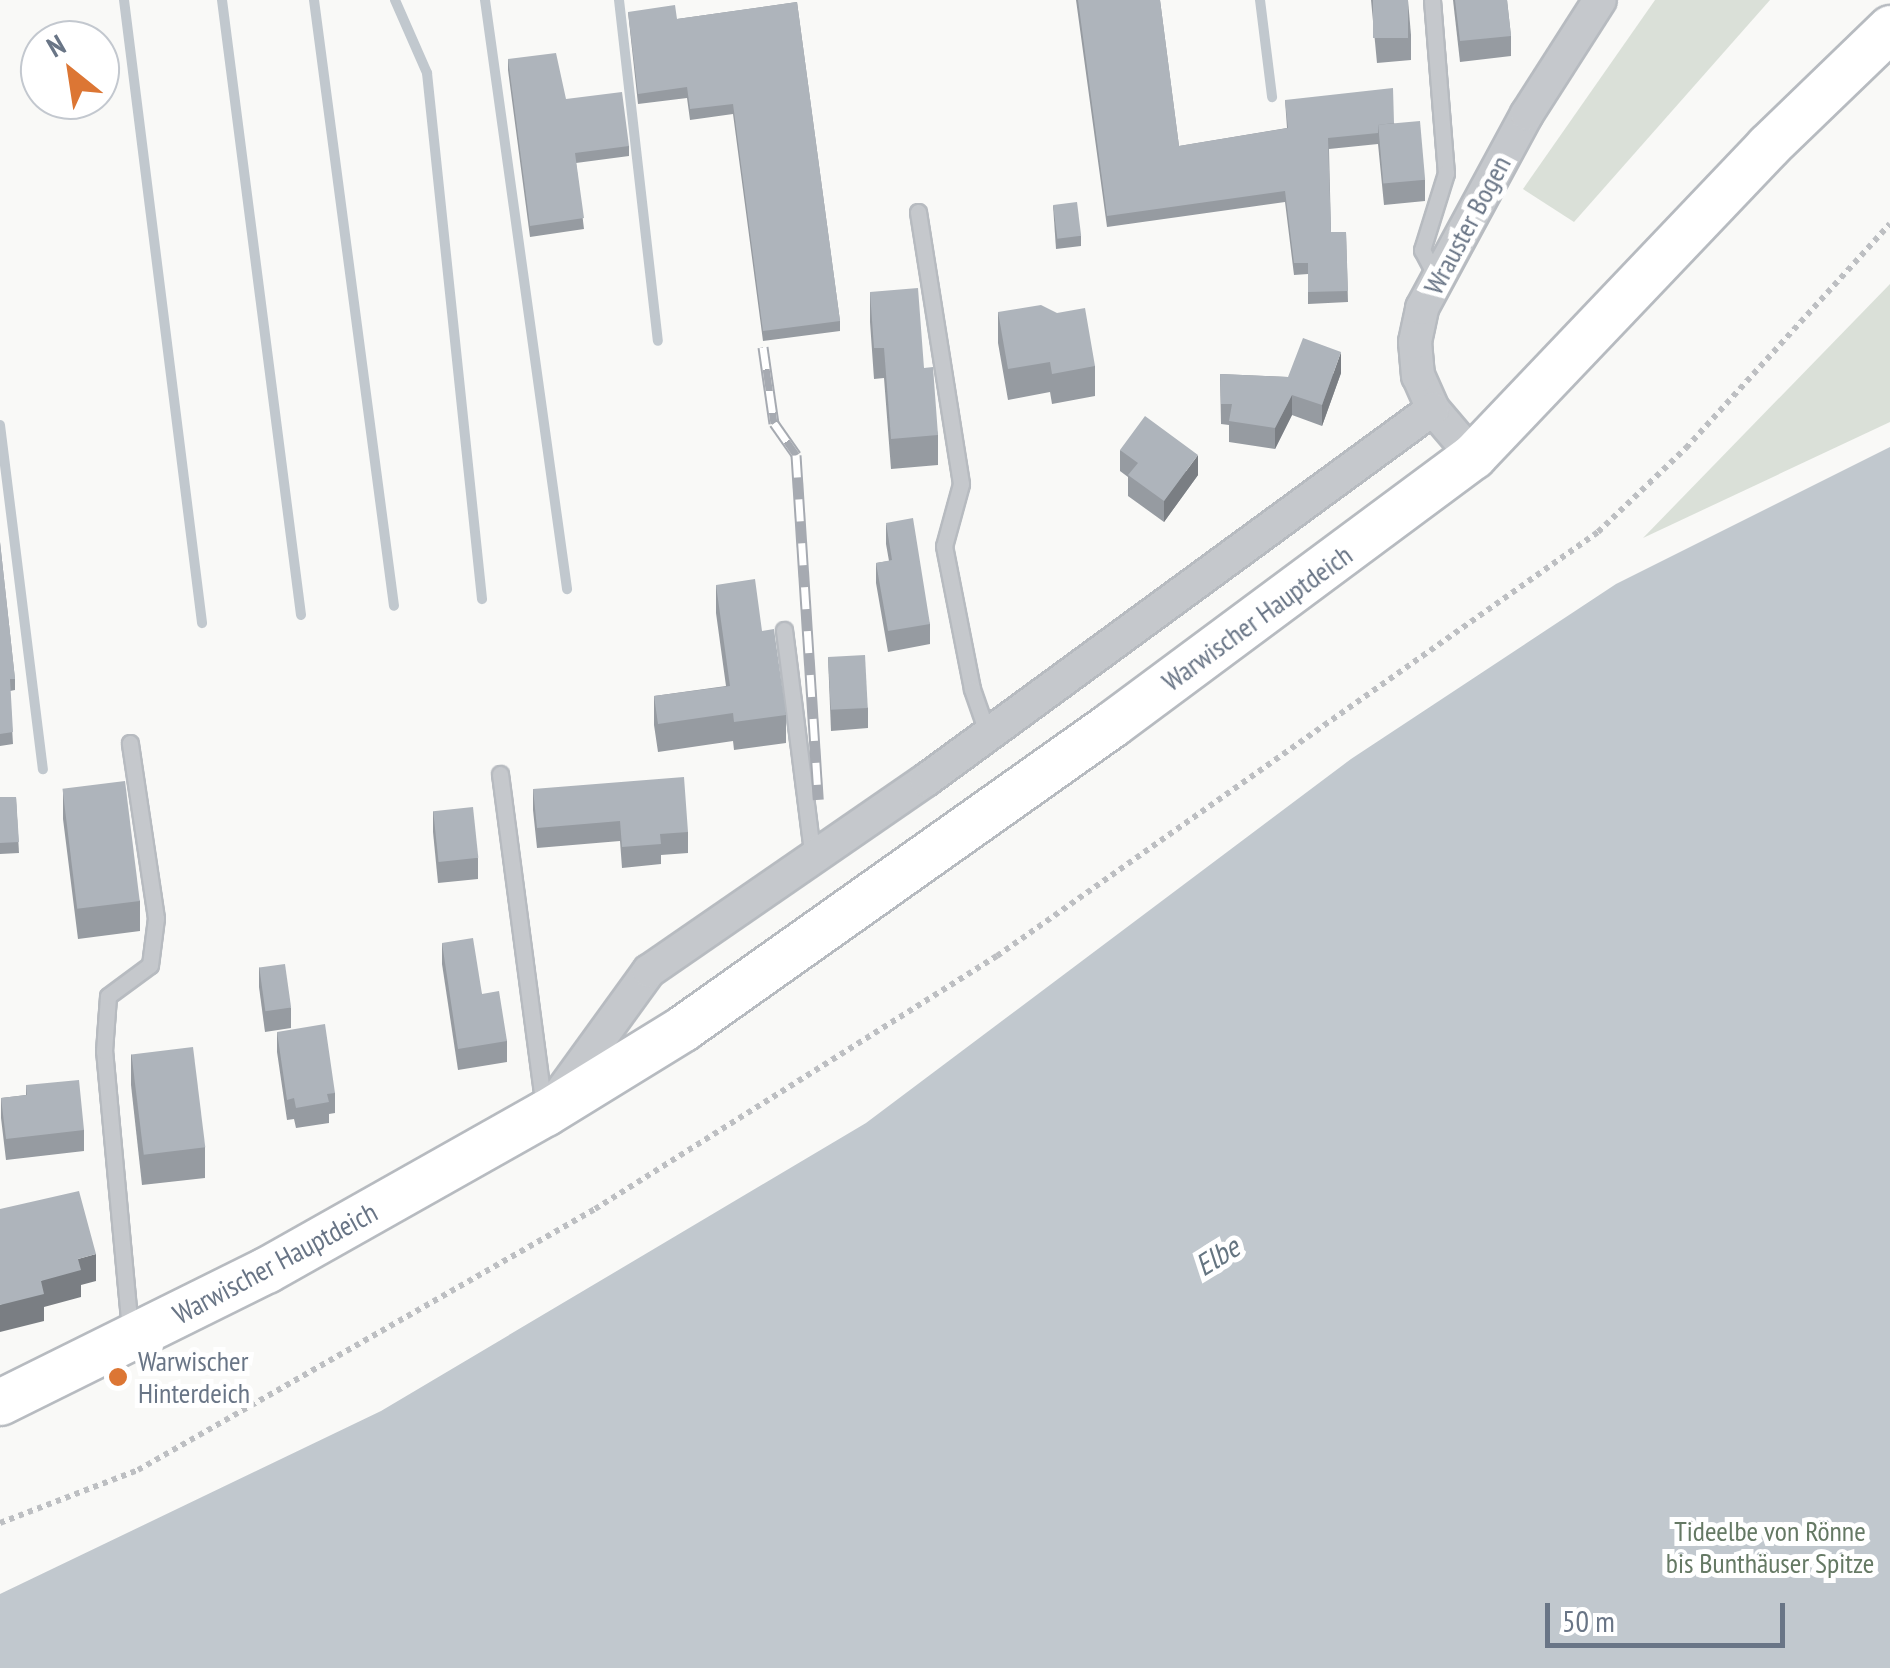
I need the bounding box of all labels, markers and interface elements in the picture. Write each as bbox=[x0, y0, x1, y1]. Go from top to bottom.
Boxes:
north arrow bbox=[20, 20, 120, 120]
text: N bbox=[40, 26, 72, 65]
street label: Wrauster Bogen bbox=[1416, 150, 1518, 300]
street label: Warwischer Hauptdeich bbox=[1155, 538, 1359, 698]
street label: Warwischer Hauptdeich bbox=[167, 1195, 383, 1331]
water label: Elbe bbox=[1188, 1229, 1246, 1283]
place label: Warwischer Hinterdeich bbox=[138, 1344, 250, 1410]
marker: Warwischer Hinterdeich bbox=[107, 1366, 129, 1388]
park label: Tideelbe von Rönne bis Bunthäuser Spitze bbox=[1666, 1514, 1874, 1580]
scale bar bbox=[1550, 1583, 1790, 1645]
text: 50 m bbox=[1562, 1601, 1615, 1640]

